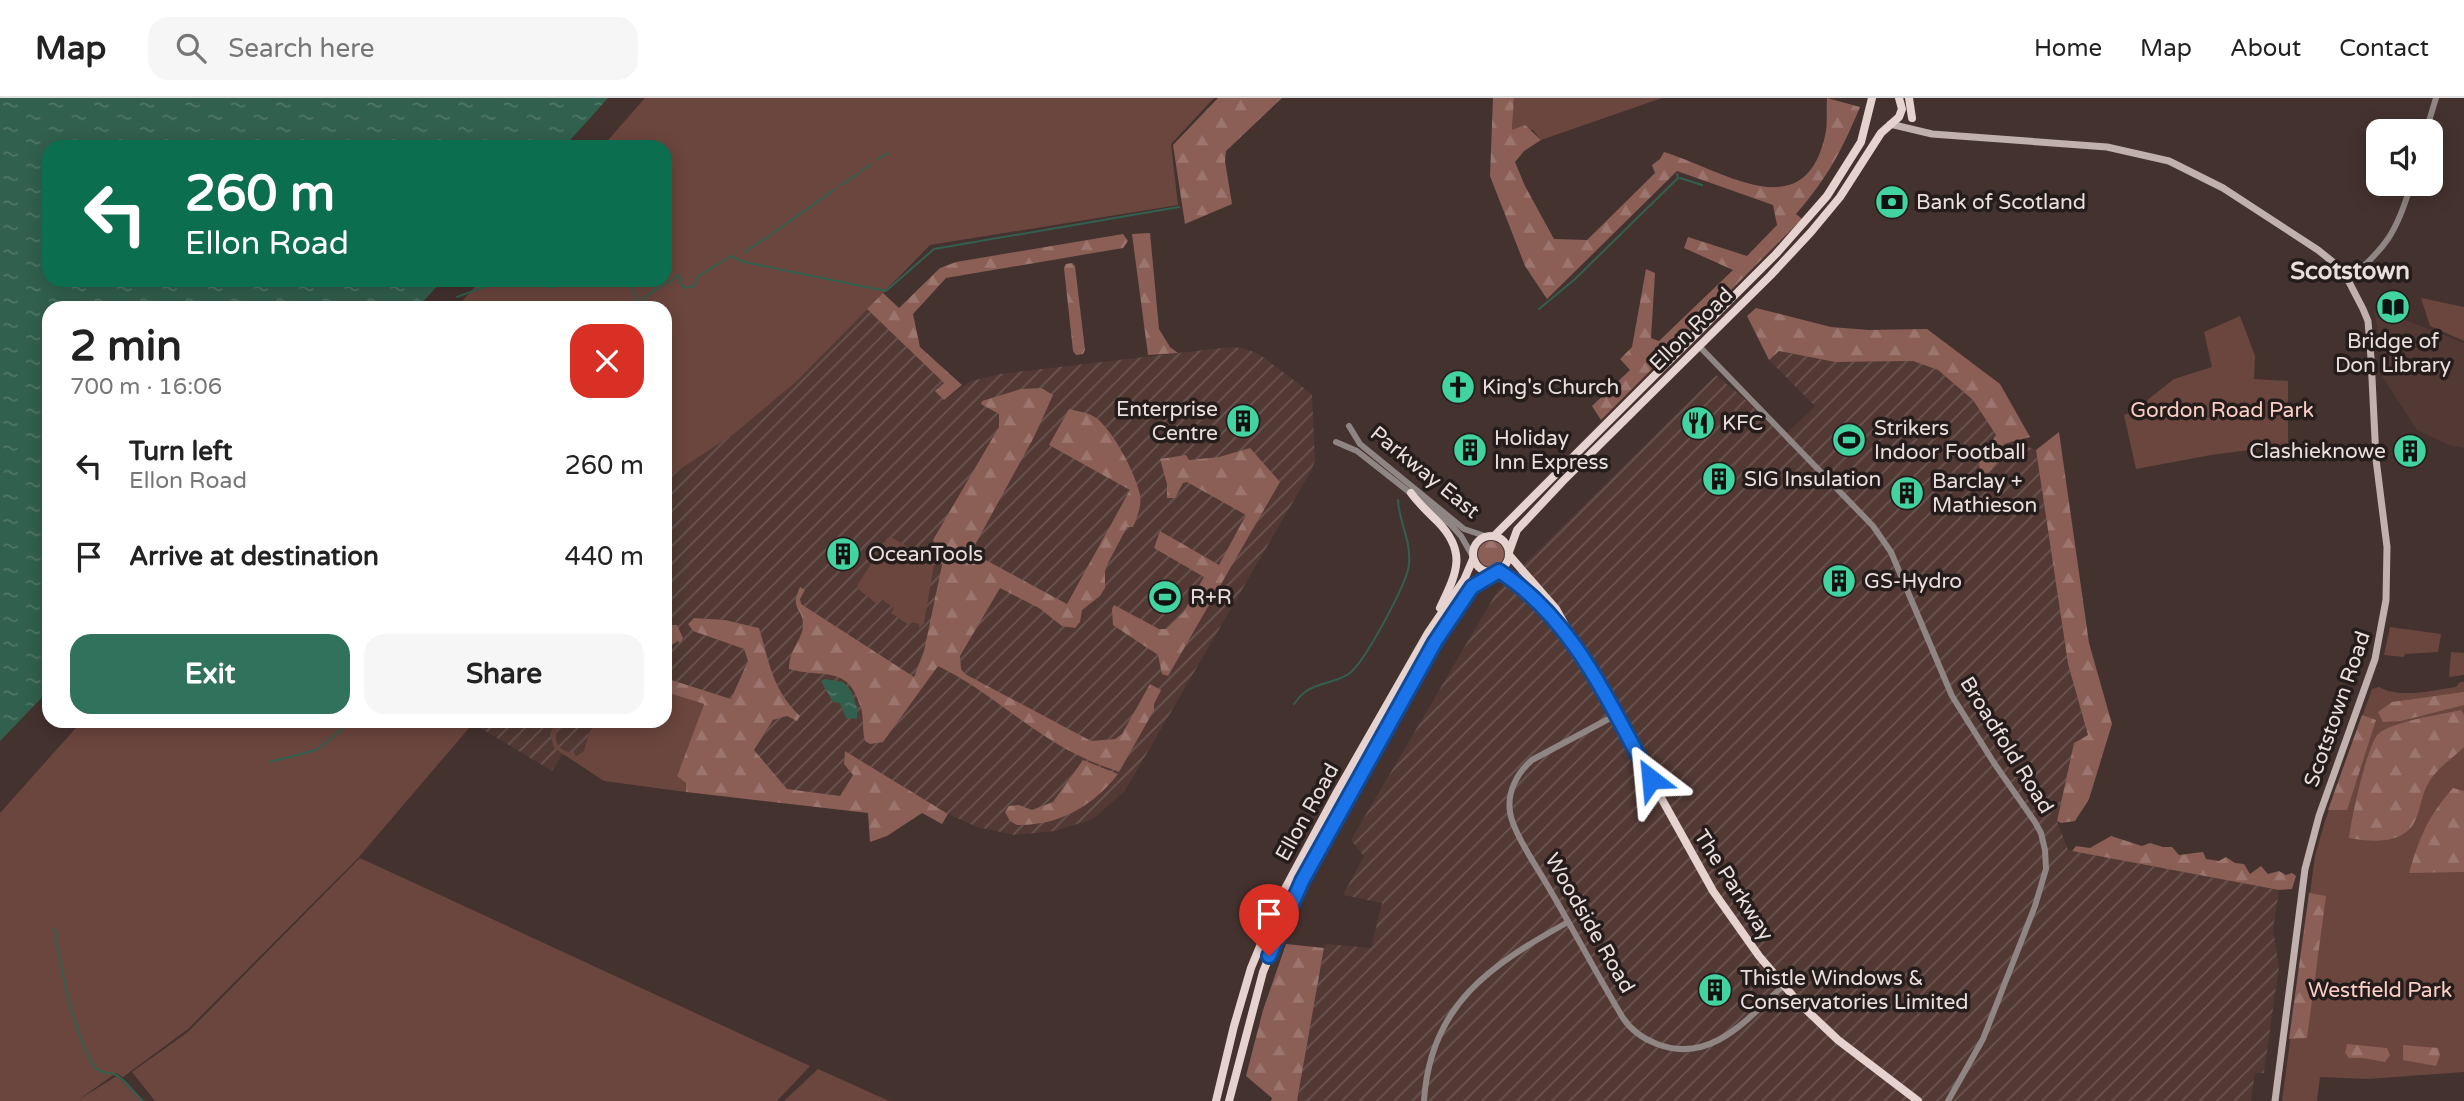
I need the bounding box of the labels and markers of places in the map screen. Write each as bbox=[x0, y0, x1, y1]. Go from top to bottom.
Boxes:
bank icon: Bank of Scotland bbox=[1873, 183, 1911, 221]
place label: Bank of Scotland bbox=[1916, 190, 2086, 215]
library icon: Bridge of Don Library bbox=[2374, 288, 2412, 326]
place label: Bridge of Don Library bbox=[2335, 329, 2451, 378]
church icon: King's Church bbox=[1439, 368, 1477, 406]
place label: King's Church bbox=[1482, 375, 1619, 400]
place label: Enterprise Centre bbox=[1116, 397, 1218, 446]
building icon: Enterprise Centre bbox=[1224, 402, 1262, 440]
restaurant icon: KFC bbox=[1679, 404, 1717, 442]
place label: KFC bbox=[1722, 411, 1763, 436]
place label: Strikers Indoor Football bbox=[1874, 416, 2026, 465]
sports icon: Strikers Indoor Football bbox=[1830, 421, 1868, 459]
place label: Holiday Inn Express bbox=[1494, 426, 1609, 475]
building icon: Holiday Inn Express bbox=[1451, 431, 1489, 469]
building icon: Clashieknowe bbox=[2391, 432, 2429, 470]
place label: Clashieknowe bbox=[2249, 439, 2386, 464]
building icon: SIG Insulation bbox=[1700, 460, 1738, 498]
place label: SIG Insulation bbox=[1744, 467, 1881, 492]
place label: Barclay + Mathieson bbox=[1932, 469, 2037, 518]
building icon: Barclay + Mathieson bbox=[1888, 474, 1926, 512]
building icon: OceanTools bbox=[824, 535, 862, 573]
place label: OceanTools bbox=[868, 542, 983, 567]
building icon: GS-Hydro bbox=[1820, 562, 1858, 600]
place label: GS-Hydro bbox=[1864, 569, 1962, 594]
sports icon: R+R bbox=[1146, 578, 1184, 616]
place label: R+R bbox=[1190, 585, 1232, 610]
pin bbox=[1239, 884, 1299, 956]
place label: Thistle Windows & Conservatories Limited bbox=[1740, 966, 1969, 1015]
building icon: Thistle Windows & Conservatories Limited bbox=[1696, 971, 1734, 1009]

